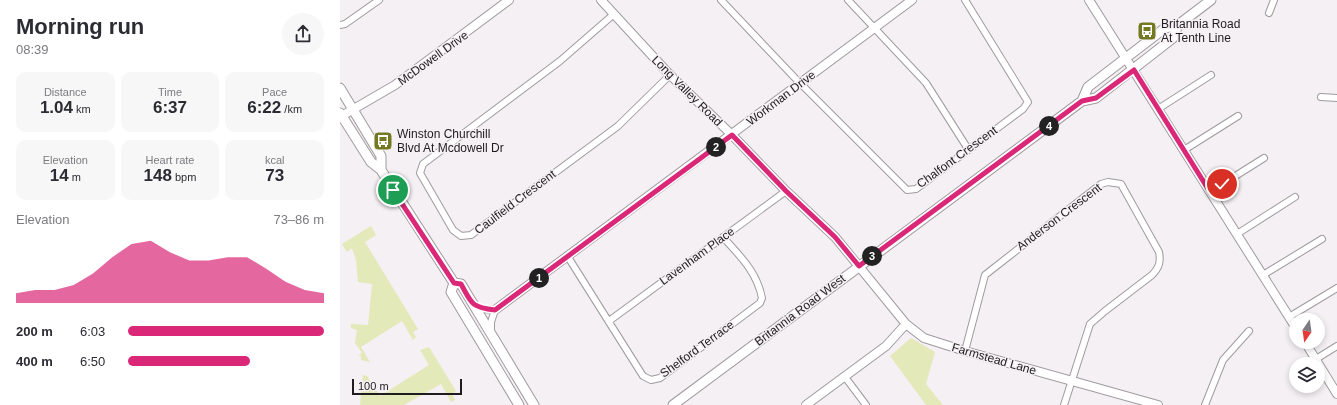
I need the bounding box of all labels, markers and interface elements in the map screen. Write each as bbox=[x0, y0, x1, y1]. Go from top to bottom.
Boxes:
button: share bbox=[282, 13, 324, 55]
text: Morning run bbox=[16, 14, 144, 39]
place label: Britannia Road At Tenth Line bbox=[1161, 17, 1240, 45]
bus stop icon: Britannia Road At Tenth Line bbox=[1136, 20, 1158, 42]
street label: McDowell Drive bbox=[395, 28, 471, 88]
text: 08:39 bbox=[16, 42, 49, 57]
street label: Long Valley Road bbox=[649, 53, 725, 129]
street label: Workman Drive bbox=[744, 67, 818, 128]
text: Distance bbox=[44, 86, 87, 98]
text: Time bbox=[158, 86, 182, 98]
text: Pace bbox=[262, 86, 287, 98]
text: 1.04 bbox=[40, 98, 73, 117]
text: 6:37 bbox=[153, 98, 187, 117]
text: 6:22 bbox=[247, 98, 281, 117]
text: km bbox=[73, 103, 91, 115]
text: /km bbox=[281, 103, 302, 115]
pin: 4 bbox=[1039, 116, 1059, 136]
text: 4 bbox=[1046, 120, 1052, 132]
street label: Chalfont Crescent bbox=[914, 123, 1001, 191]
place label: Winston Churchill Blvd At Mcdowell Dr bbox=[397, 127, 504, 155]
bus stop icon: Winston Churchill Blvd At Mcdowell Dr bbox=[372, 130, 394, 152]
pin: 2 bbox=[706, 137, 726, 157]
text: 2 bbox=[713, 141, 719, 153]
text: Elevation bbox=[43, 154, 88, 166]
text: Heart rate bbox=[146, 154, 194, 166]
text: kcal bbox=[265, 154, 284, 166]
text: 14 bbox=[50, 166, 69, 185]
text: 148 bbox=[144, 166, 172, 185]
text: 73 bbox=[265, 166, 284, 185]
street label: Caulfield Crescent bbox=[472, 167, 559, 237]
pin bbox=[1205, 167, 1239, 201]
text: m bbox=[69, 171, 81, 183]
text: bpm bbox=[172, 171, 196, 183]
pin bbox=[376, 173, 410, 207]
icon: check bbox=[1211, 173, 1233, 195]
icon: arrive bbox=[382, 179, 404, 201]
street label: Anderson Crescent bbox=[1014, 180, 1105, 254]
text: Elevation bbox=[16, 212, 69, 227]
text: 73–86 m bbox=[273, 212, 324, 227]
street label: Lavenham Place bbox=[657, 224, 738, 288]
pin: 3 bbox=[862, 246, 882, 266]
text: 3 bbox=[869, 250, 875, 262]
pin: 1 bbox=[529, 268, 549, 288]
street label: Britannia Road West bbox=[752, 271, 849, 349]
text: 1 bbox=[536, 272, 542, 284]
north arrow bbox=[1289, 313, 1325, 349]
map controls bbox=[1289, 313, 1325, 393]
street label: Shelford Terrace bbox=[657, 317, 737, 380]
text: 200 m bbox=[16, 324, 53, 339]
text: 6:03 bbox=[80, 324, 105, 339]
street label: Farmstead Lane bbox=[950, 340, 1038, 378]
text: 400 m bbox=[16, 354, 53, 369]
text: 6:50 bbox=[80, 354, 105, 369]
button: layers bbox=[1289, 357, 1325, 393]
scale bar bbox=[352, 377, 462, 396]
text: 100 m bbox=[358, 380, 389, 392]

